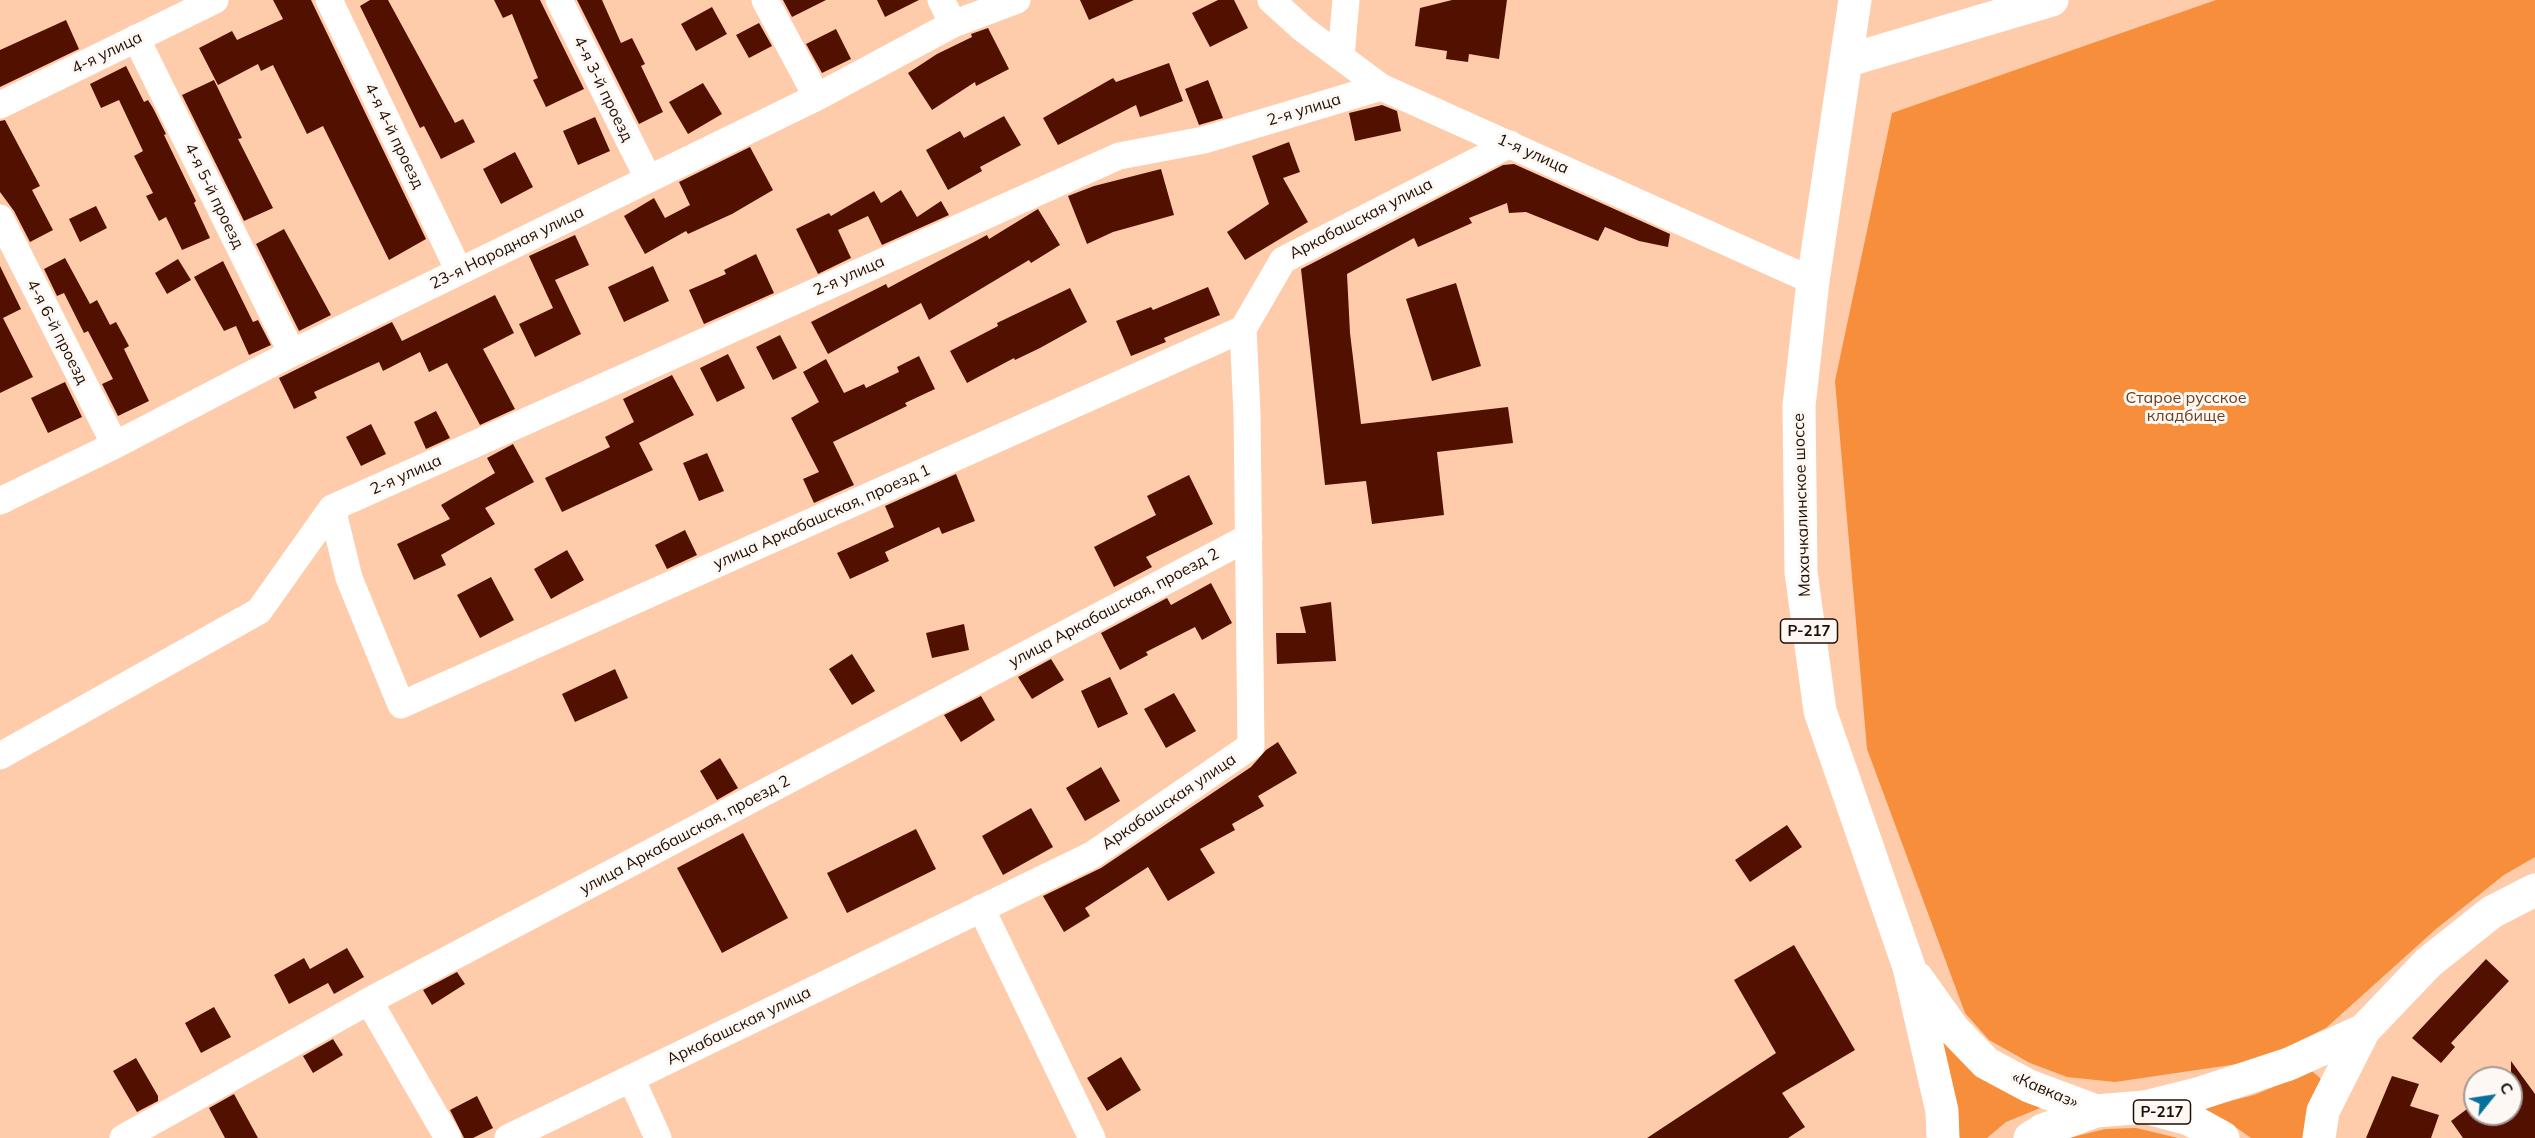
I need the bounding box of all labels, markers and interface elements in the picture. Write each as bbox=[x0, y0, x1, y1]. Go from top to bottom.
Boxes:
street label: 4-я улица bbox=[69, 28, 145, 78]
street label: 4-я 3-й проезд bbox=[569, 33, 637, 145]
street label: 4-я 4-й проезд bbox=[360, 80, 428, 192]
street label: 2-я улица bbox=[1265, 90, 1343, 130]
street label: 1-я улица bbox=[1494, 130, 1572, 178]
street label: 4-я 5-й проезд bbox=[180, 140, 248, 252]
street label: Аркабашская улица bbox=[1286, 175, 1436, 263]
street label: 23-я Народная улица bbox=[427, 202, 587, 294]
street label: 2-я улица bbox=[810, 252, 888, 300]
street label: 4-я 6-й проезд bbox=[22, 276, 92, 388]
park label: Старое русское кладбище bbox=[2125, 388, 2247, 426]
street label: Махачкалинское шоссе bbox=[1789, 413, 1815, 597]
street label: 2-я улица bbox=[367, 451, 445, 499]
street label: улица Аркабашская, проезд 1 bbox=[711, 460, 933, 574]
street label: улица Аркабашская, проезд 2 bbox=[1006, 544, 1222, 672]
road number: Р-217 bbox=[1780, 619, 1838, 643]
street label: Аркабашская улица bbox=[1098, 750, 1240, 854]
street label: улица Аркабашская, проезд 2 bbox=[577, 771, 793, 899]
street label: Аркабашская улица bbox=[664, 983, 814, 1069]
north arrow bbox=[2463, 1066, 2523, 1126]
street label: «Кавказ» bbox=[2009, 1068, 2081, 1112]
text: С bbox=[2495, 1078, 2518, 1098]
road number: Р-217 bbox=[2134, 1100, 2190, 1124]

